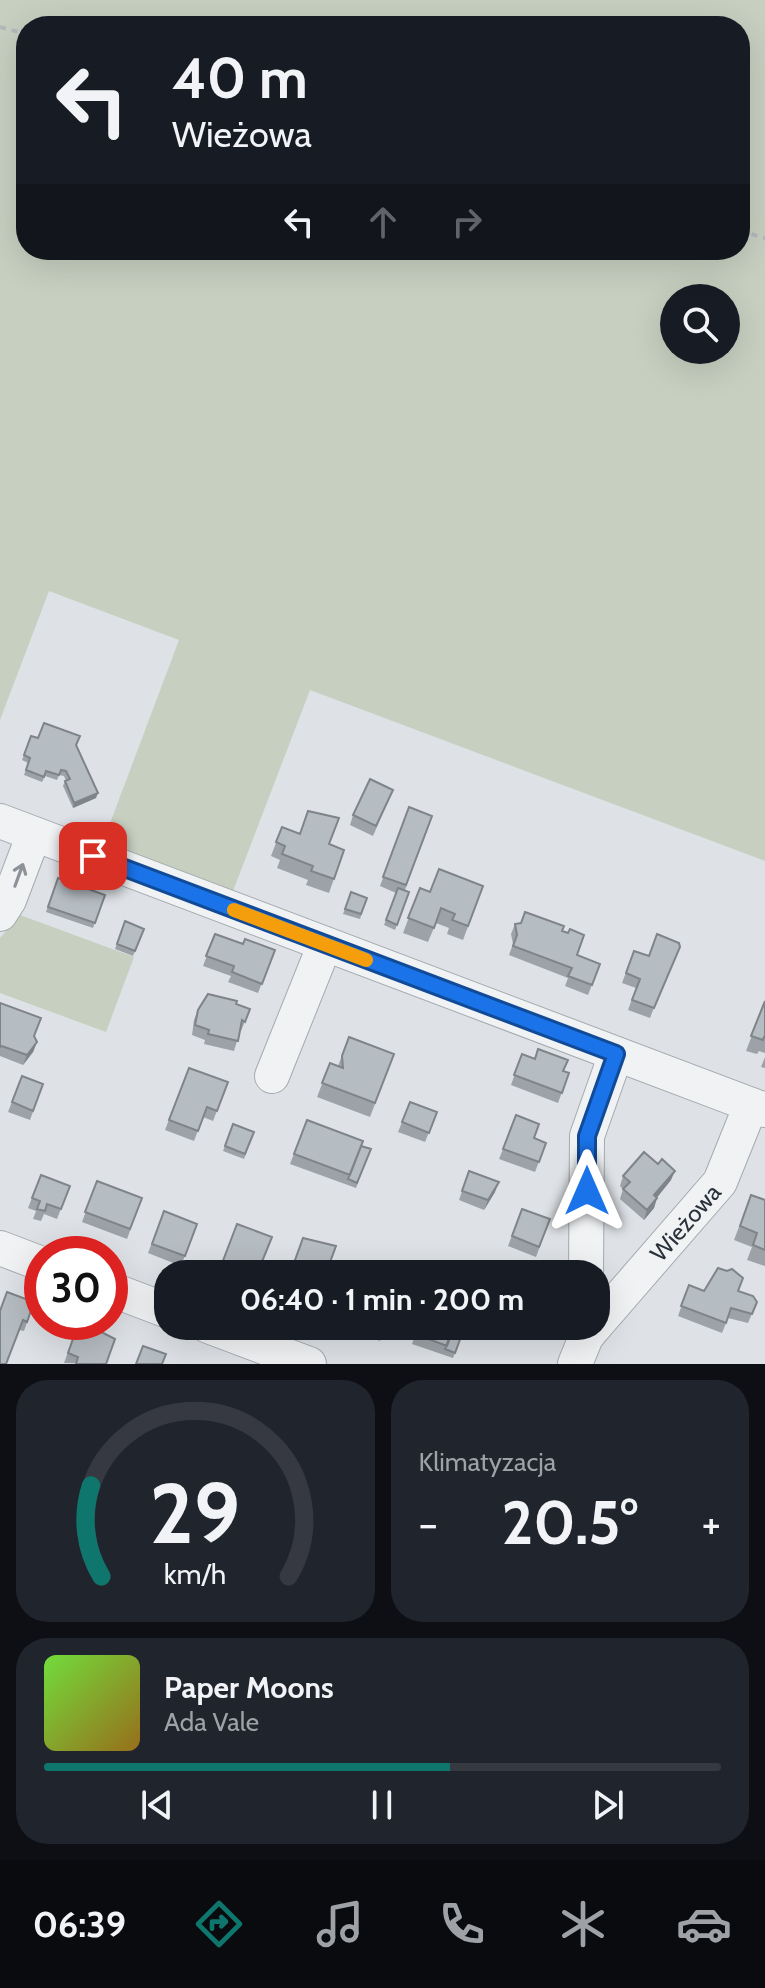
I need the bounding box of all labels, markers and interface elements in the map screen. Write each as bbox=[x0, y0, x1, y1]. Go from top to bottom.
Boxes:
text: 40 m bbox=[172, 44, 308, 112]
icon: left bbox=[40, 48, 144, 152]
text: Wieżowa bbox=[172, 112, 312, 156]
icon: left bbox=[277, 200, 321, 244]
icon: ahead bbox=[361, 200, 405, 244]
icon: right bbox=[445, 200, 489, 244]
map controls bbox=[660, 284, 740, 364]
button: search bbox=[660, 284, 740, 364]
pin bbox=[59, 822, 127, 890]
icon: arrive bbox=[71, 834, 115, 878]
one-way arrow bbox=[12, 863, 27, 888]
position arrow bbox=[545, 1149, 629, 1233]
street label: Wieżowa bbox=[644, 1177, 727, 1267]
speed limit sign: 30 bbox=[24, 1236, 128, 1340]
text: 06:40 · 1 min · 200 m bbox=[240, 1281, 524, 1318]
text: Klimatyzacja bbox=[419, 1446, 556, 1478]
text: 29 bbox=[150, 1463, 241, 1564]
text: 20.5° bbox=[502, 1486, 638, 1559]
text: − bbox=[419, 1497, 438, 1550]
text: + bbox=[702, 1497, 721, 1550]
text: km/h bbox=[164, 1556, 227, 1591]
text: Paper Moons bbox=[164, 1669, 334, 1706]
text: Ada Vale bbox=[164, 1706, 259, 1738]
icon: previous bbox=[135, 1783, 179, 1827]
icon: pause bbox=[360, 1783, 404, 1827]
icon: next bbox=[586, 1783, 630, 1827]
icon: directions bbox=[191, 1896, 247, 1952]
icon: music bbox=[312, 1896, 368, 1952]
icon: phone bbox=[434, 1896, 490, 1952]
icon: climate bbox=[555, 1896, 611, 1952]
icon: car bbox=[676, 1896, 732, 1952]
text: 06:39 bbox=[33, 1902, 126, 1946]

